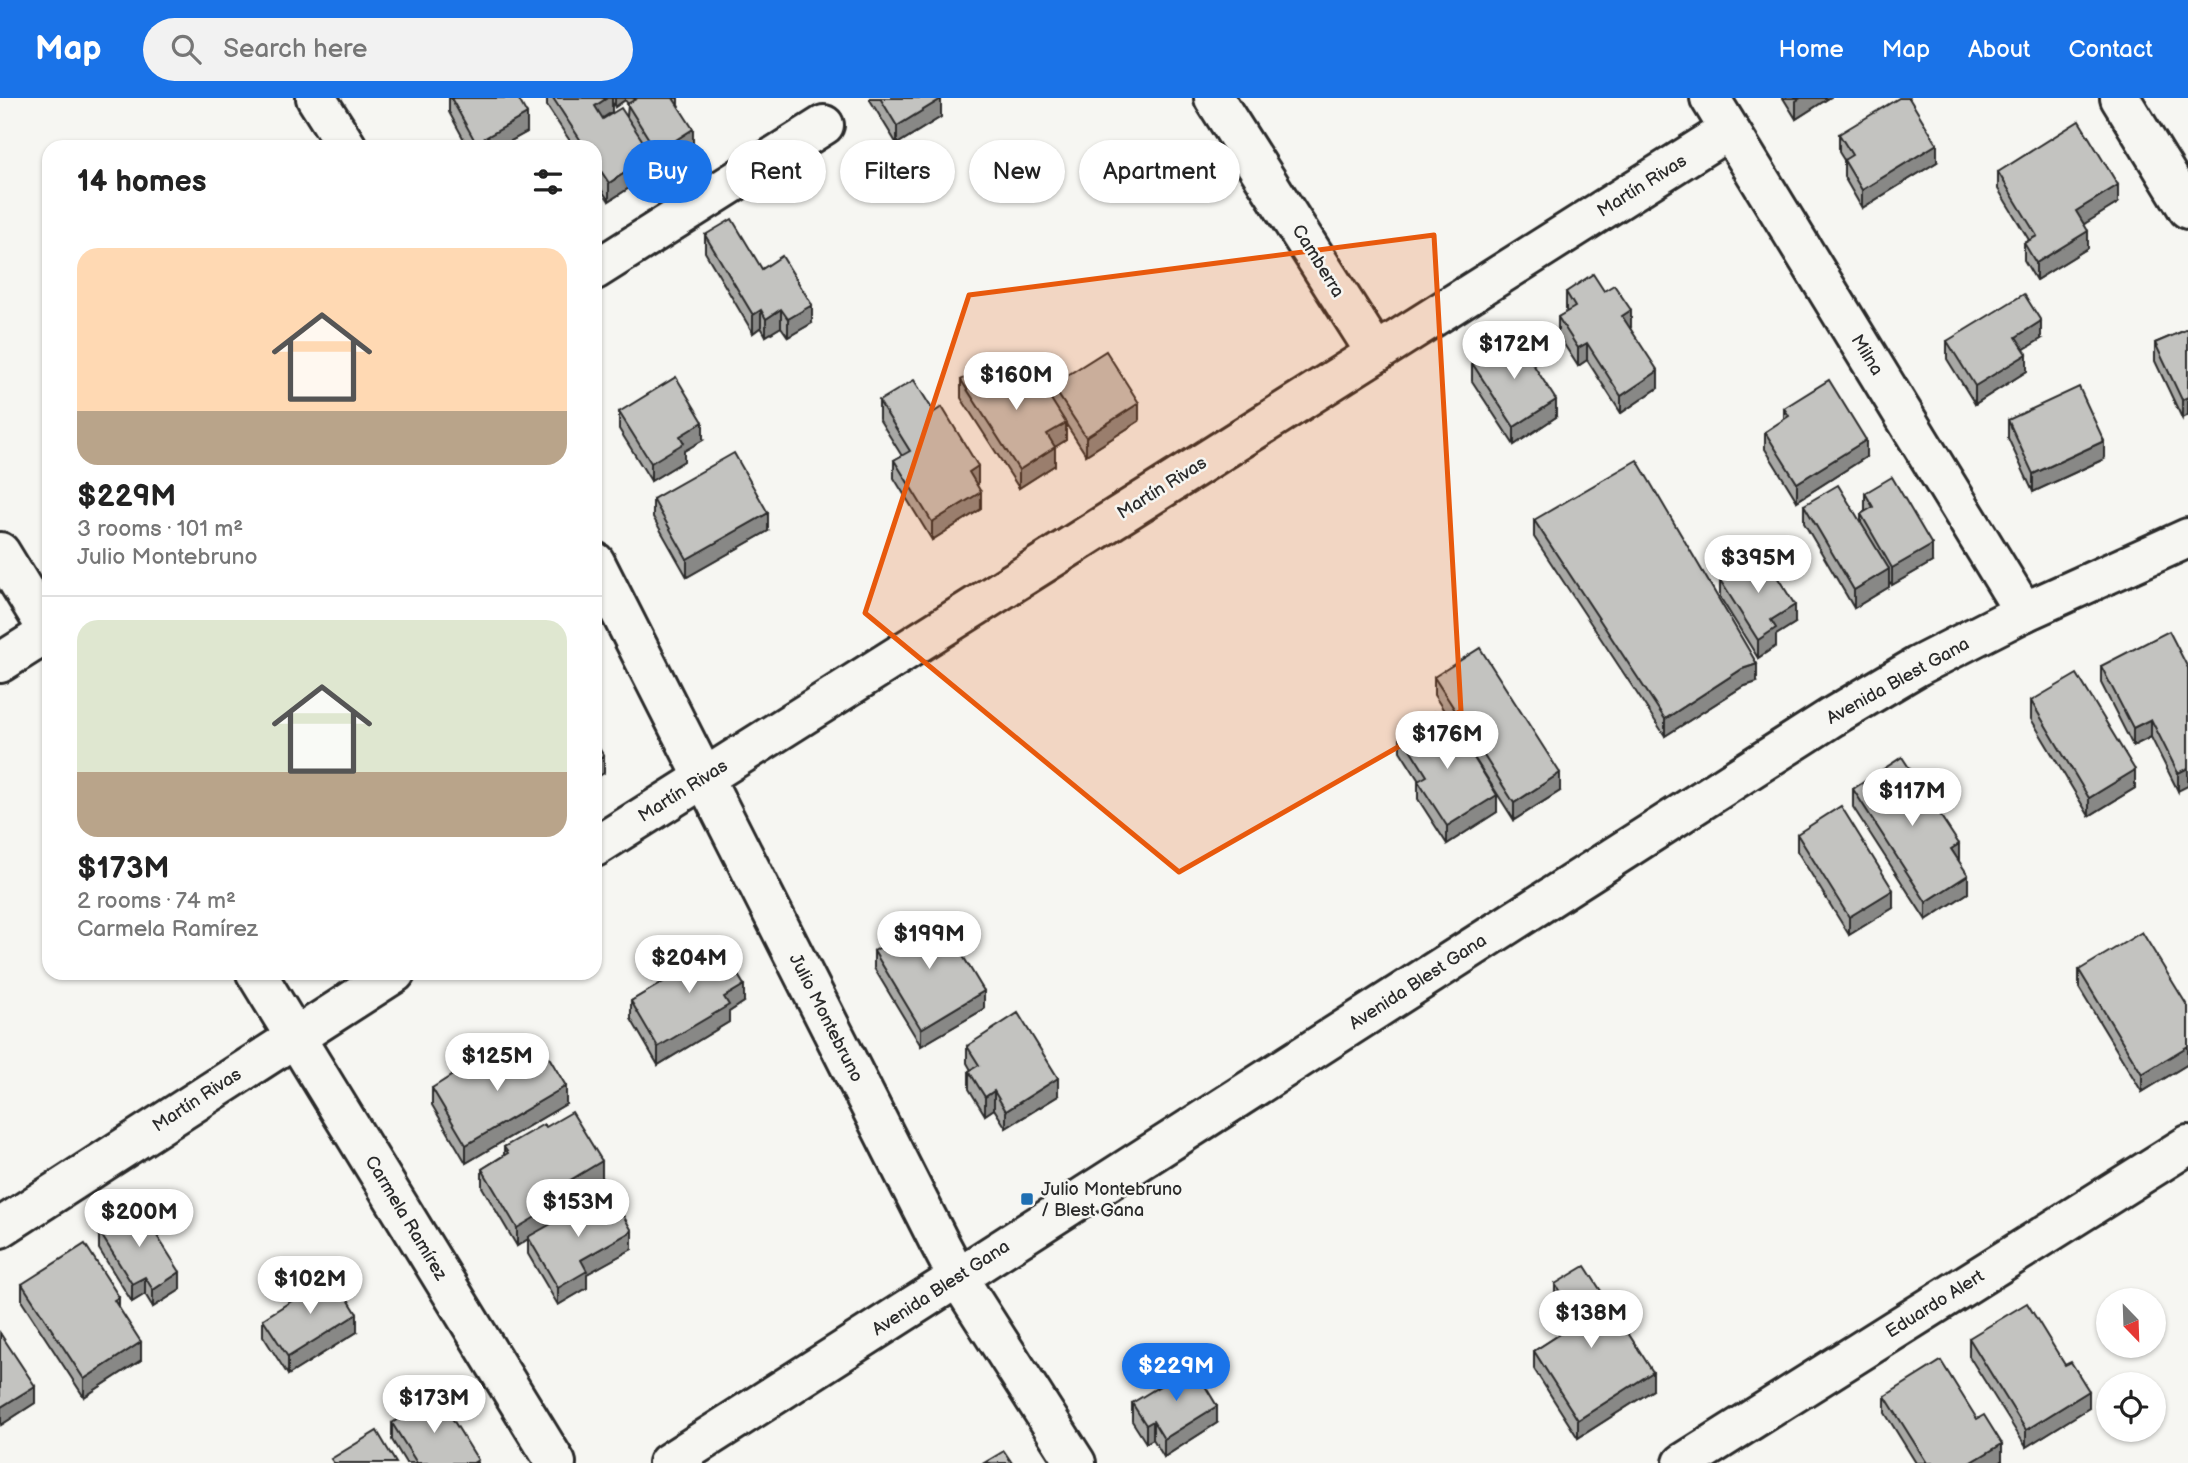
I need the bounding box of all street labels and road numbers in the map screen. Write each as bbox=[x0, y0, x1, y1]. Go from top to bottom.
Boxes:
street label: Martín Rivas bbox=[1594, 150, 1691, 222]
street label: Camberra bbox=[1287, 221, 1349, 301]
street label: Milna bbox=[1846, 331, 1888, 379]
street label: Martín Rivas bbox=[1114, 452, 1211, 524]
street label: Avenida Blest Gana bbox=[1823, 633, 1973, 729]
street label: Martín Rivas bbox=[635, 755, 732, 827]
street label: Avenida Blest Gana bbox=[1345, 930, 1491, 1034]
street label: Julio Montebruno bbox=[785, 950, 867, 1086]
street label: Martín Rivas bbox=[149, 1064, 245, 1136]
street label: Carmela Ramírez bbox=[361, 1152, 452, 1284]
street label: Avenida Blest Gana bbox=[868, 1236, 1014, 1340]
street label: Eduardo Alert bbox=[1882, 1265, 1988, 1343]

